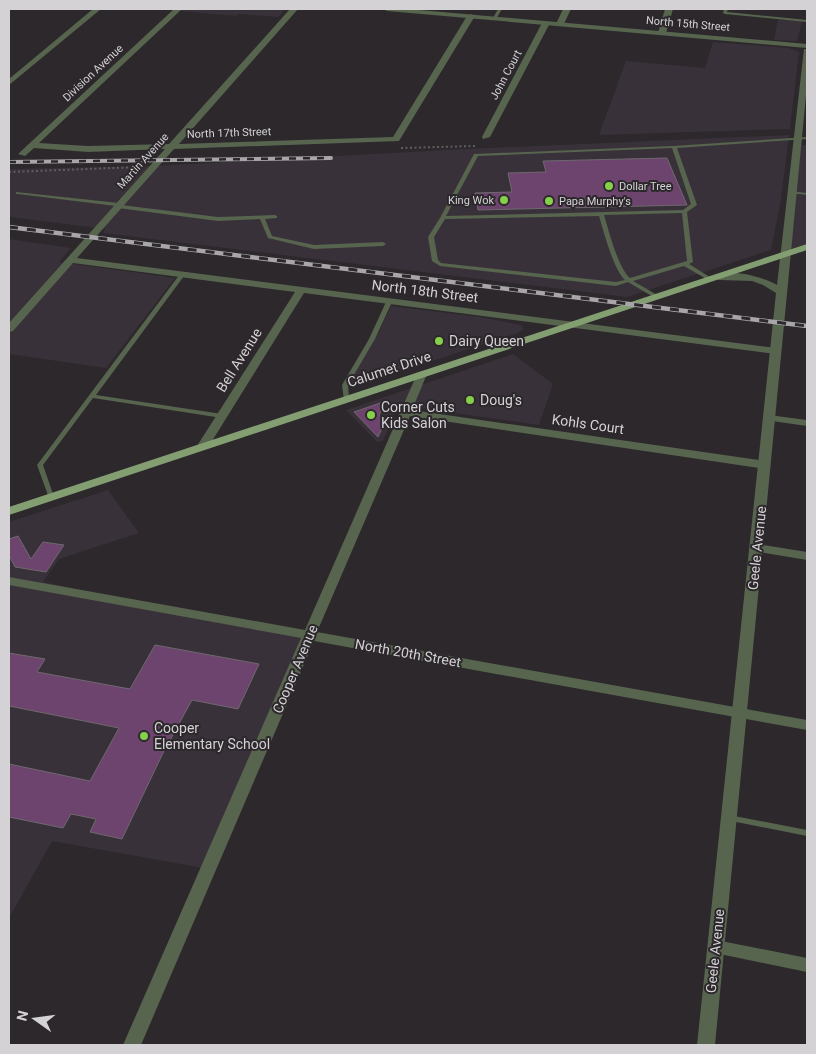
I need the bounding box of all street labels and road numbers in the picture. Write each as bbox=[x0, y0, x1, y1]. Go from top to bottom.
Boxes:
street label: North 15th Street bbox=[645, 14, 731, 34]
street label: Division Avenue bbox=[60, 42, 126, 104]
street label: John Court bbox=[488, 48, 525, 102]
street label: North 17th Street bbox=[187, 125, 272, 141]
street label: Martin Avenue bbox=[115, 130, 172, 192]
street label: North 18th Street bbox=[371, 277, 480, 306]
street label: Bell Avenue bbox=[213, 325, 265, 395]
street label: Calumet Drive bbox=[345, 348, 433, 390]
street label: Kohls Court bbox=[551, 411, 626, 437]
street label: Geele Avenue bbox=[745, 505, 769, 591]
street label: Cooper Avenue bbox=[269, 622, 321, 716]
street label: North 20th Street bbox=[354, 636, 463, 670]
street label: Geele Avenue bbox=[703, 908, 727, 994]

